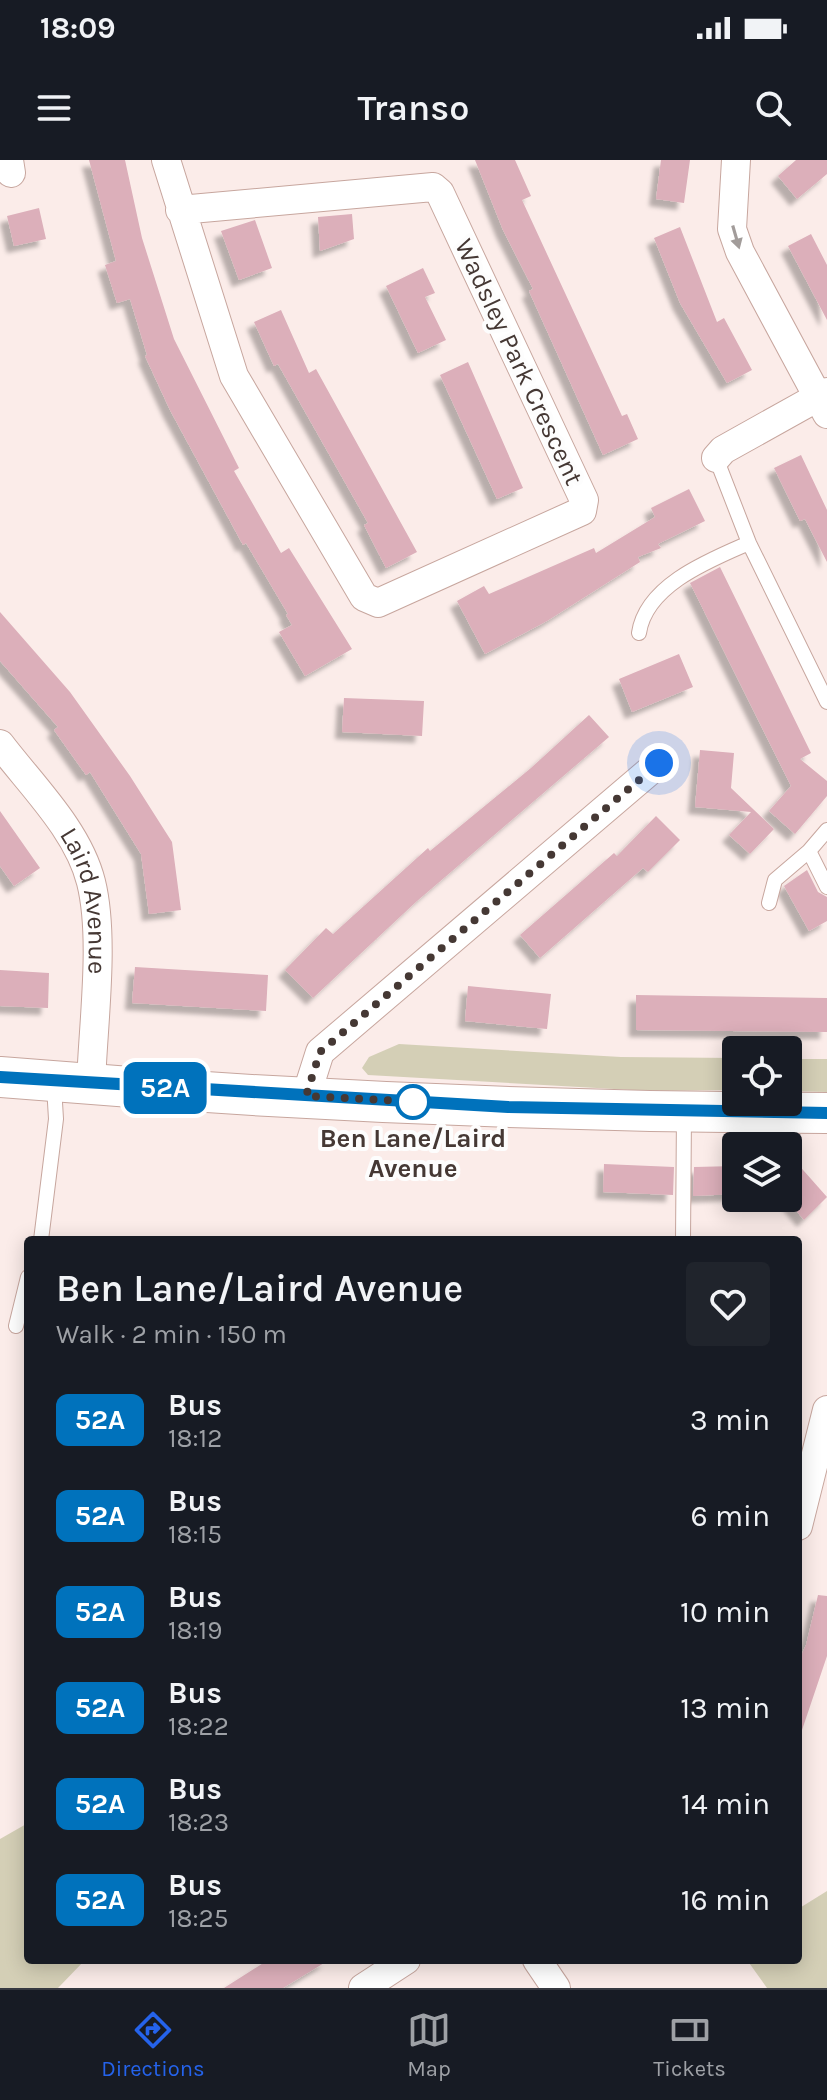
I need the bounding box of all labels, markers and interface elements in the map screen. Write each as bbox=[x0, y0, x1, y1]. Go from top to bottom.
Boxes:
text: 18:09 bbox=[40, 10, 115, 46]
icon: menu bbox=[32, 86, 76, 130]
icon: search bbox=[751, 86, 795, 130]
text: Transo bbox=[358, 87, 469, 129]
one-way arrow bbox=[730, 225, 742, 250]
street label: Wadsley Park Crescent bbox=[448, 234, 590, 490]
your location bbox=[639, 743, 679, 783]
street label: Laird Avenue bbox=[54, 821, 113, 975]
map controls bbox=[722, 1036, 802, 1212]
button: locate bbox=[722, 1036, 802, 1116]
line badge: 52A bbox=[119, 1062, 211, 1114]
text: 52A bbox=[140, 1071, 190, 1104]
marker: Ben Lane/Laird Avenue bbox=[396, 1085, 430, 1119]
place label: Ben Lane/Laird Avenue bbox=[320, 1123, 506, 1184]
button: layers bbox=[722, 1132, 802, 1212]
button: heart bbox=[686, 1262, 770, 1346]
text: Ben Lane/Laird Avenue bbox=[56, 1266, 463, 1311]
text: Walk · 2 min · 150 m bbox=[56, 1319, 287, 1350]
text: Bus bbox=[168, 1387, 222, 1423]
text: 3 min bbox=[690, 1402, 770, 1438]
text: 52A bbox=[75, 1403, 125, 1436]
text: 18:12 bbox=[168, 1423, 222, 1454]
text: Bus bbox=[168, 1483, 222, 1519]
text: 6 min bbox=[691, 1498, 770, 1534]
text: 52A bbox=[75, 1499, 125, 1532]
text: 18:15 bbox=[168, 1519, 222, 1550]
text: Bus bbox=[168, 1579, 222, 1615]
text: 10 min bbox=[680, 1594, 770, 1630]
text: 52A bbox=[75, 1595, 125, 1628]
text: 18:19 bbox=[168, 1615, 222, 1646]
text: Bus bbox=[168, 1675, 222, 1711]
text: 13 min bbox=[680, 1690, 770, 1726]
text: 52A bbox=[75, 1691, 125, 1724]
text: 18:22 bbox=[168, 1711, 229, 1742]
text: Bus bbox=[168, 1771, 222, 1807]
text: 14 min bbox=[681, 1786, 770, 1822]
text: 52A bbox=[75, 1787, 125, 1820]
text: 18:23 bbox=[168, 1807, 229, 1838]
text: Bus bbox=[168, 1867, 222, 1903]
text: 16 min bbox=[681, 1882, 770, 1918]
text: 52A bbox=[75, 1883, 125, 1916]
text: 18:25 bbox=[168, 1903, 228, 1934]
tab: Directions bbox=[101, 2008, 205, 2082]
tab: Map bbox=[407, 2008, 451, 2082]
tab: Tickets bbox=[653, 2008, 726, 2082]

